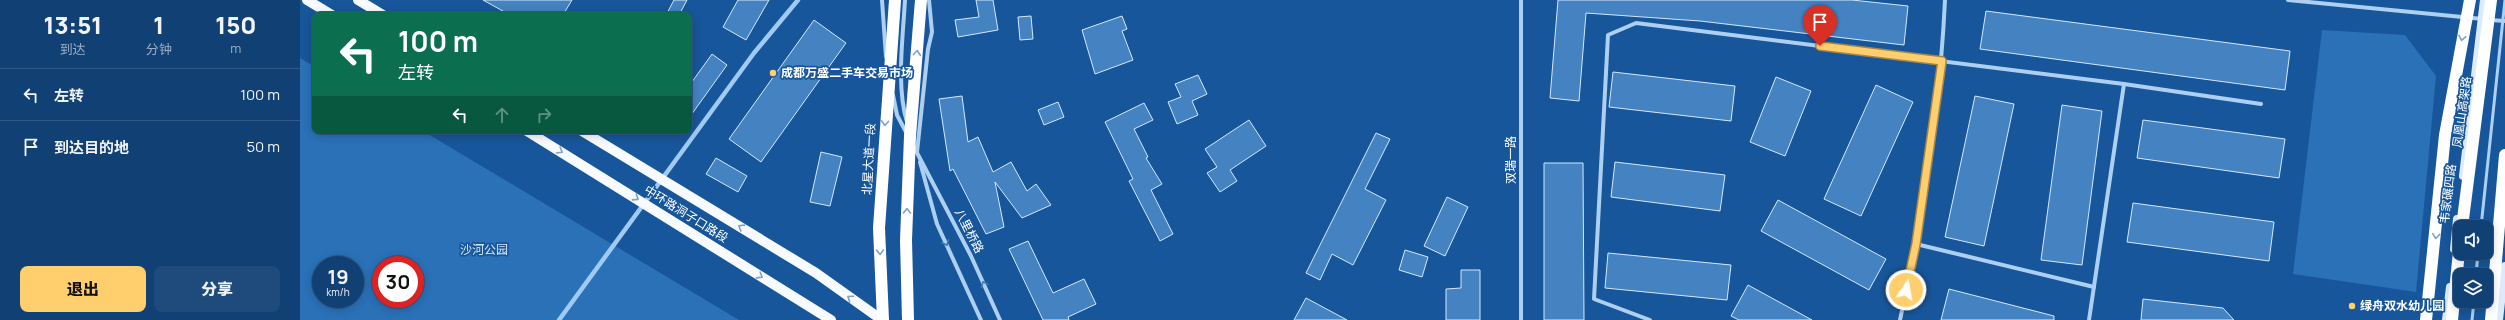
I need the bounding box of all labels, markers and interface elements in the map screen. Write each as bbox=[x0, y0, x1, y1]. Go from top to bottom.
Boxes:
pin bbox=[1803, 5, 1837, 46]
text: 13:51 bbox=[44, 8, 102, 41]
text: 1 bbox=[153, 8, 164, 41]
text: 150 bbox=[215, 8, 256, 41]
icon: arrive bbox=[1809, 11, 1831, 33]
text: 100 m bbox=[398, 22, 478, 60]
icon: left bbox=[332, 28, 384, 80]
one-way arrow bbox=[2458, 35, 2467, 41]
text: m bbox=[230, 39, 241, 57]
text: 到达 bbox=[60, 40, 86, 58]
text: 分钟 bbox=[146, 40, 172, 58]
one-way arrow bbox=[912, 50, 921, 56]
text: 左转 bbox=[398, 60, 434, 84]
place label: 成都万盛二手车交易市场 bbox=[781, 64, 913, 81]
marker: 成都万盛二手车交易市场 bbox=[768, 68, 778, 78]
street label: 凤凰山高架路 bbox=[2448, 75, 2475, 149]
icon: left bbox=[20, 84, 42, 106]
text: 100 m bbox=[240, 84, 280, 105]
text: 左转 bbox=[54, 85, 84, 106]
icon: left bbox=[449, 104, 471, 126]
icon: ahead bbox=[491, 104, 513, 126]
icon: right bbox=[533, 104, 555, 126]
one-way arrow bbox=[880, 120, 889, 126]
street label: 北星大道一段 bbox=[858, 123, 879, 195]
icon: arrive bbox=[20, 136, 42, 158]
text: 50 m bbox=[246, 136, 280, 157]
street label: 双瑞一路 bbox=[1502, 136, 1519, 184]
text: 到达目的地 bbox=[54, 137, 129, 158]
one-way arrow bbox=[556, 146, 563, 154]
street label: 韦家碾四路 bbox=[2435, 163, 2460, 225]
street label: 中环路洞子口路段 bbox=[641, 181, 731, 246]
one-way arrow bbox=[632, 193, 639, 201]
street label: 八里桥路 bbox=[951, 206, 988, 256]
one-way arrow bbox=[903, 208, 911, 214]
map controls bbox=[2453, 220, 2493, 308]
button: sound bbox=[2453, 220, 2493, 260]
one-way arrow bbox=[738, 225, 745, 232]
one-way arrow bbox=[2431, 233, 2440, 239]
one-way arrow bbox=[941, 239, 949, 246]
park label: 沙河公园 bbox=[460, 241, 508, 258]
one-way arrow bbox=[875, 249, 884, 255]
speed limit sign: 30 bbox=[372, 256, 424, 308]
text: 19 bbox=[327, 263, 349, 290]
button: 退出 bbox=[20, 266, 146, 312]
button: 分享 bbox=[154, 266, 280, 312]
button: layers bbox=[2453, 268, 2493, 308]
position arrow bbox=[1885, 269, 1927, 311]
one-way arrow bbox=[756, 271, 763, 278]
one-way arrow bbox=[981, 281, 989, 289]
text: km/h bbox=[326, 285, 350, 299]
one-way arrow bbox=[848, 296, 855, 303]
place label: 绿舟双水幼儿园 bbox=[2360, 297, 2444, 314]
marker: 绿舟双水幼儿园 bbox=[2347, 301, 2357, 311]

